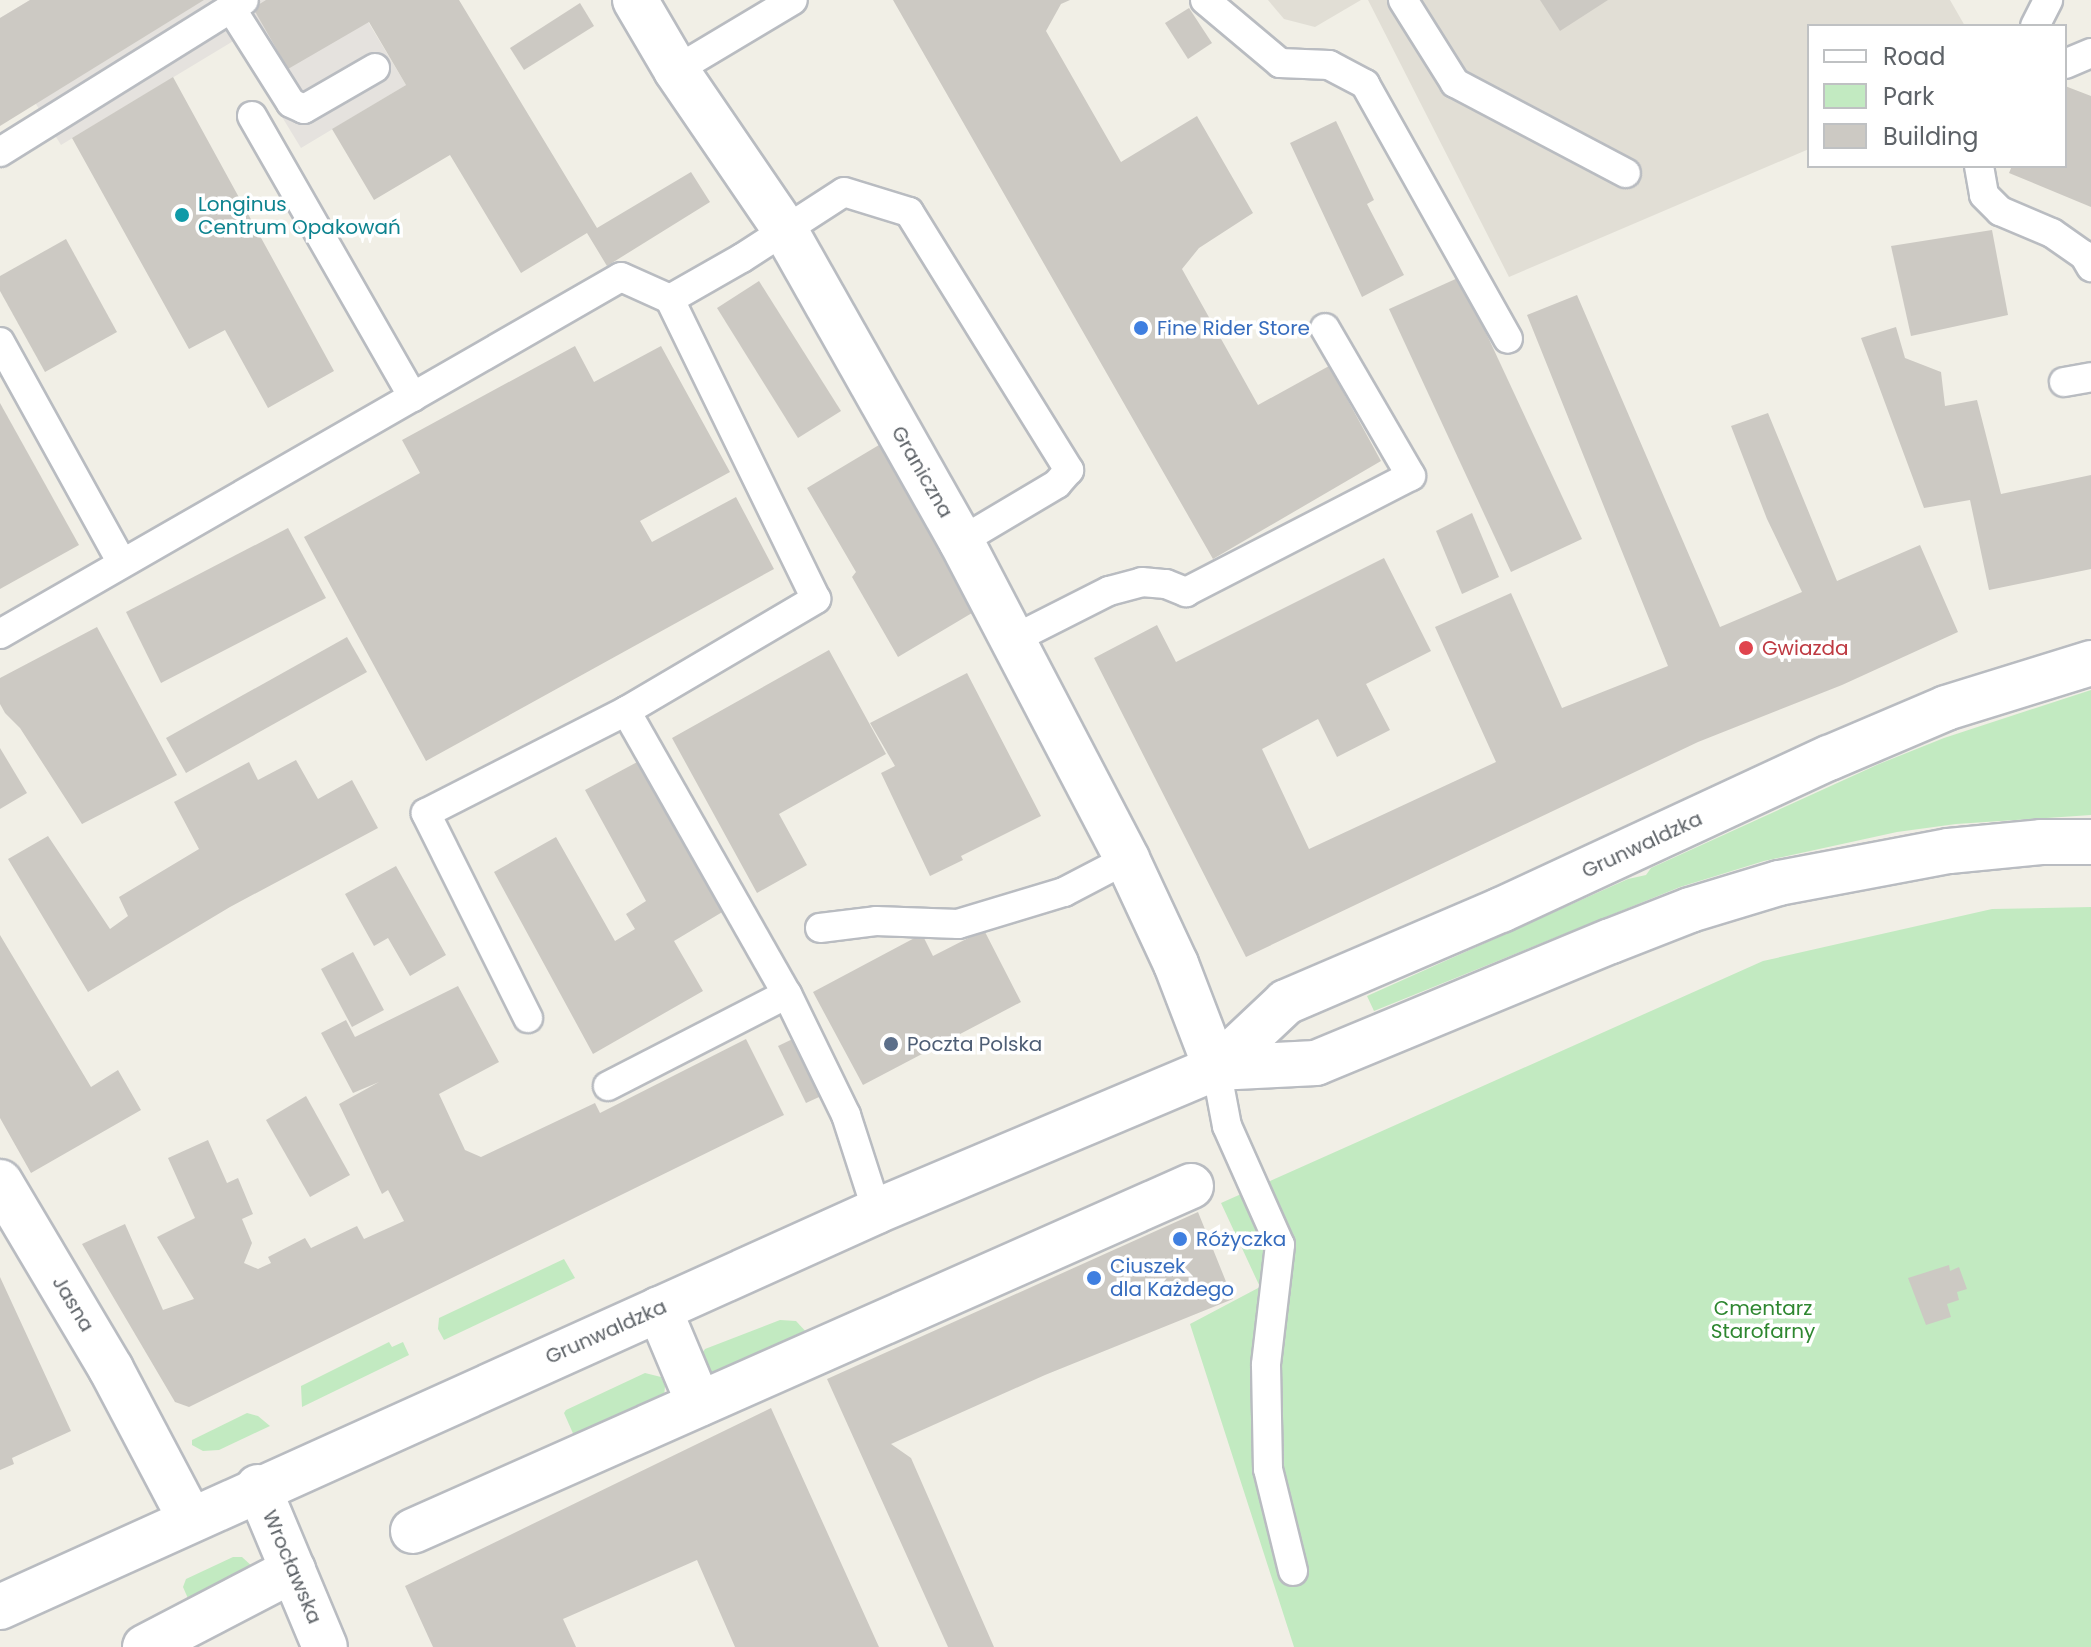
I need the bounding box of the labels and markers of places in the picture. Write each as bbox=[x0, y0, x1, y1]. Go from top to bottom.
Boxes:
place label: Longinus Centrum Opakowań bbox=[198, 192, 401, 239]
marker: Longinus Centrum Opakowań bbox=[173, 206, 191, 224]
place label: Fine Rider Store bbox=[1157, 316, 1310, 340]
marker: Fine Rider Store bbox=[1132, 319, 1150, 337]
place label: Gwiazda bbox=[1762, 636, 1849, 660]
marker: Gwiazda bbox=[1737, 639, 1755, 657]
place label: Poczta Polska bbox=[907, 1032, 1042, 1056]
marker: Poczta Polska bbox=[882, 1035, 900, 1053]
place label: Różyczka bbox=[1196, 1227, 1286, 1251]
marker: Różyczka bbox=[1171, 1230, 1189, 1248]
place label: Ciuszek dla Każdego bbox=[1110, 1254, 1234, 1301]
marker: Ciuszek dla Każdego bbox=[1085, 1269, 1103, 1287]

